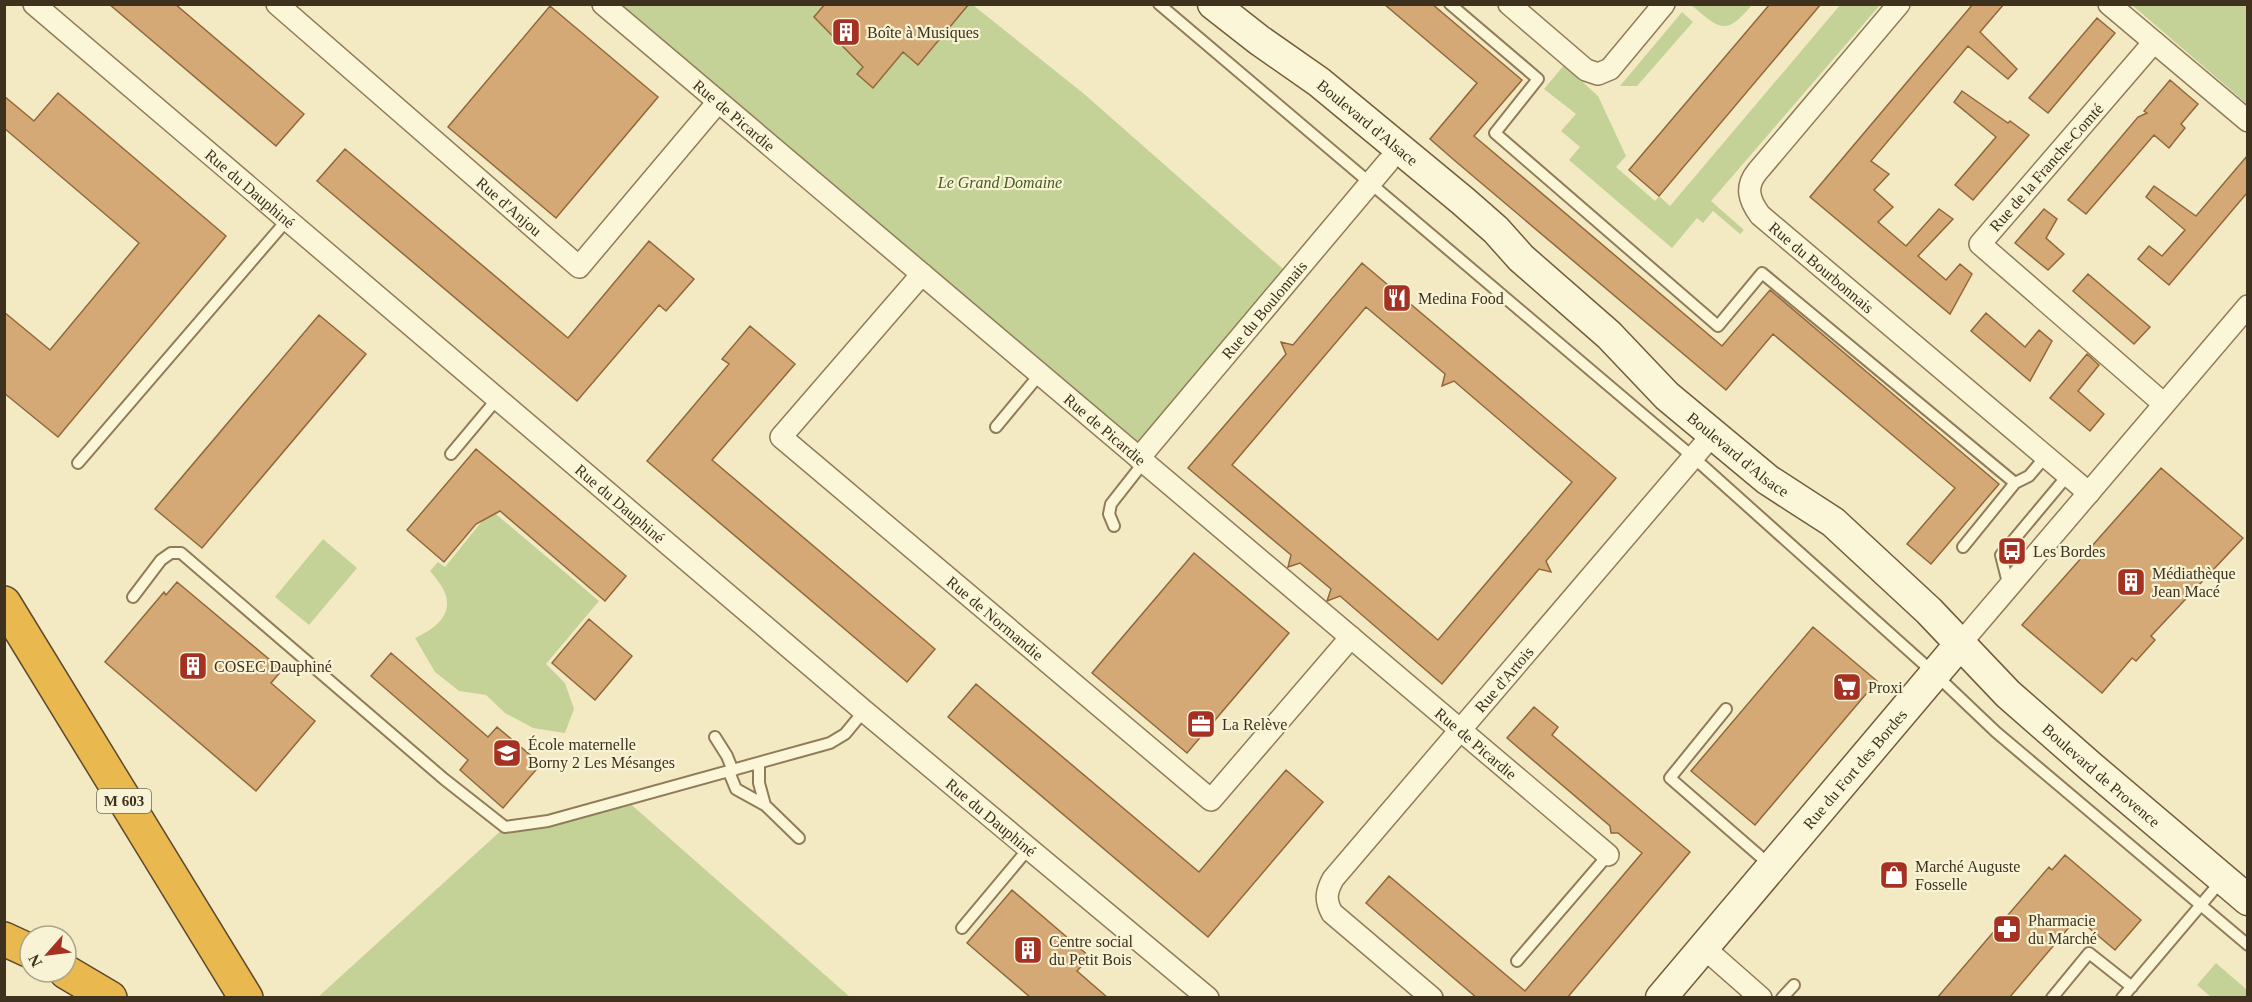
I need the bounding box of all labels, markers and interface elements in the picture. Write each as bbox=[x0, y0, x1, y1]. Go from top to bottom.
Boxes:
building icon: Boîte à Musiques bbox=[830, 16, 862, 48]
place label: Boîte à Musiques bbox=[867, 24, 979, 42]
street label: Rue de Picardie bbox=[690, 76, 778, 155]
street label: Boulevard d'Alsace bbox=[1314, 76, 1421, 169]
street label: Rue de la Franche-Comté bbox=[1986, 100, 2107, 235]
street label: Rue du Dauphiné bbox=[202, 146, 298, 231]
street label: Rue d'Anjou bbox=[473, 174, 545, 240]
park label: Le Grand Domaine bbox=[937, 174, 1062, 191]
street label: Rue du Bourbonnais bbox=[1766, 219, 1877, 316]
street label: Rue du Boulonnais bbox=[1218, 257, 1310, 362]
restaurant icon: Medina Food bbox=[1381, 282, 1413, 314]
place label: Medina Food bbox=[1418, 290, 1504, 307]
street label: Rue de Picardie bbox=[1061, 390, 1149, 469]
street label: Boulevard d'Alsace bbox=[1684, 409, 1792, 500]
street label: Rue du Dauphiné bbox=[572, 461, 668, 546]
bus stop icon: Les Bordes bbox=[1996, 535, 2028, 567]
place label: Les Bordes bbox=[2033, 543, 2105, 560]
place label: Médiathèque Jean Macé bbox=[2152, 565, 2236, 600]
building icon: Médiathèque Jean Macé bbox=[2115, 566, 2147, 598]
street label: Rue de Normandie bbox=[943, 573, 1047, 664]
street label: Rue d'Artois bbox=[1471, 643, 1537, 716]
building icon: COSEC Dauphiné bbox=[177, 650, 209, 682]
place label: COSEC Dauphiné bbox=[214, 658, 332, 676]
supermarket icon: Proxi bbox=[1831, 671, 1863, 703]
place label: Proxi bbox=[1868, 679, 1903, 696]
street label: Rue de Picardie bbox=[1432, 704, 1520, 783]
street label: Rue du Fort des Bordes bbox=[1800, 706, 1910, 832]
office icon: La Relève bbox=[1185, 708, 1217, 740]
place label: La Relève bbox=[1222, 716, 1287, 733]
street label: Boulevard de Provence bbox=[2039, 720, 2163, 831]
place label: École maternelle Borny 2 Les Mésanges bbox=[528, 735, 675, 772]
school or university icon: École maternelle Borny 2 Les Mésanges bbox=[491, 737, 523, 769]
street label: Rue du Dauphiné bbox=[942, 775, 1039, 860]
road number: M 603 bbox=[97, 789, 151, 813]
place label: Marché Auguste Fosselle bbox=[1915, 858, 2020, 893]
shop icon: Marché Auguste Fosselle bbox=[1878, 859, 1910, 891]
place label: Pharmacie du Marché bbox=[2028, 912, 2097, 947]
pharmacy icon: Pharmacie du Marché bbox=[1991, 913, 2023, 945]
north arrow bbox=[18, 924, 78, 984]
place label: Centre social du Petit Bois bbox=[1049, 933, 1134, 968]
building icon: Centre social du Petit Bois bbox=[1012, 934, 1044, 966]
text: N bbox=[25, 951, 45, 970]

